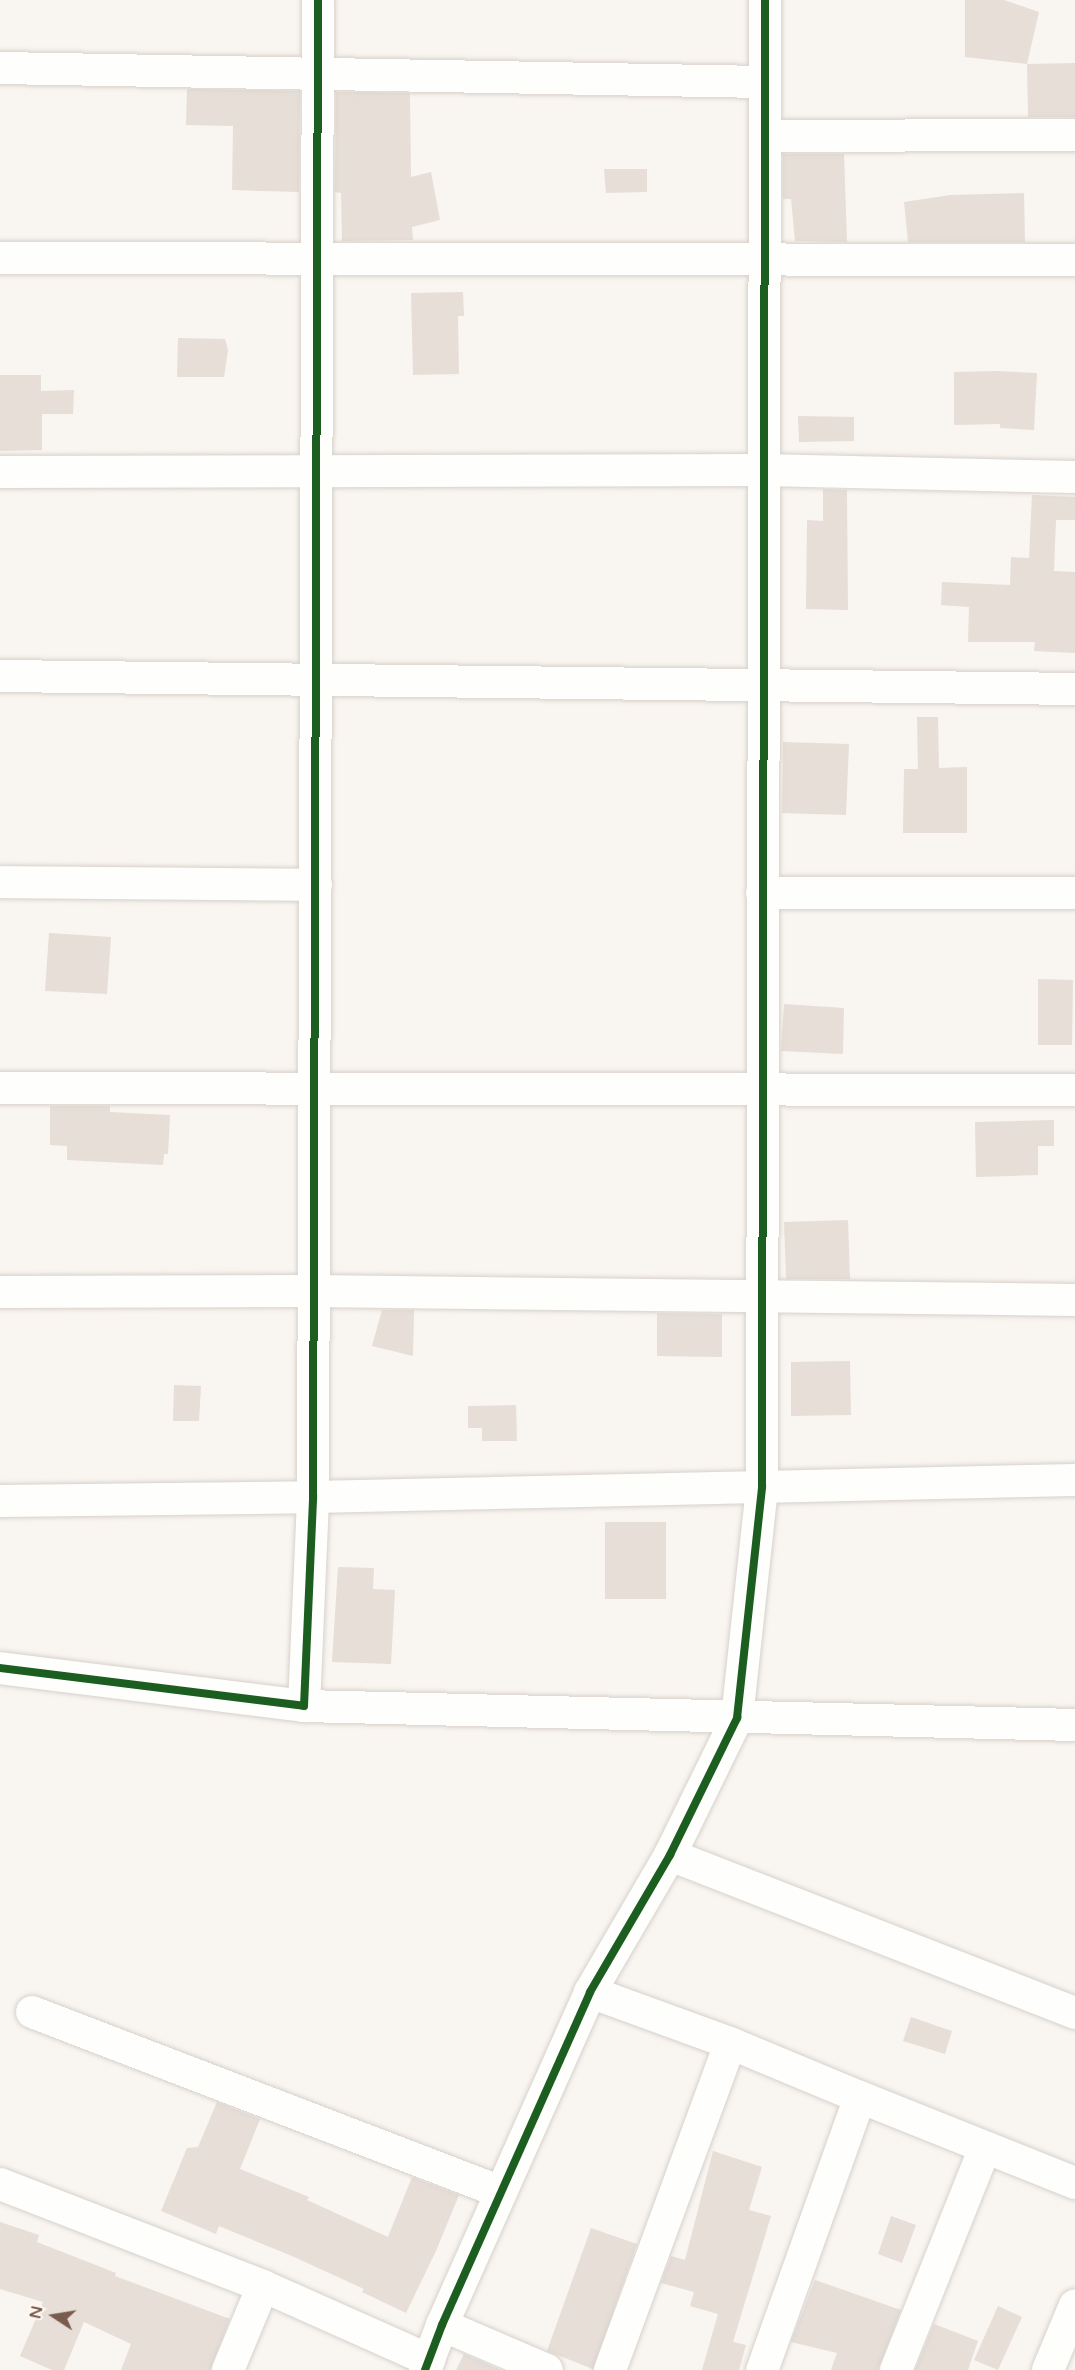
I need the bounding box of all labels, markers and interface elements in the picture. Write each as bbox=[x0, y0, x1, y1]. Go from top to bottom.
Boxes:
north arrow bbox=[24, 2286, 84, 2346]
text: N bbox=[25, 2304, 48, 2321]

